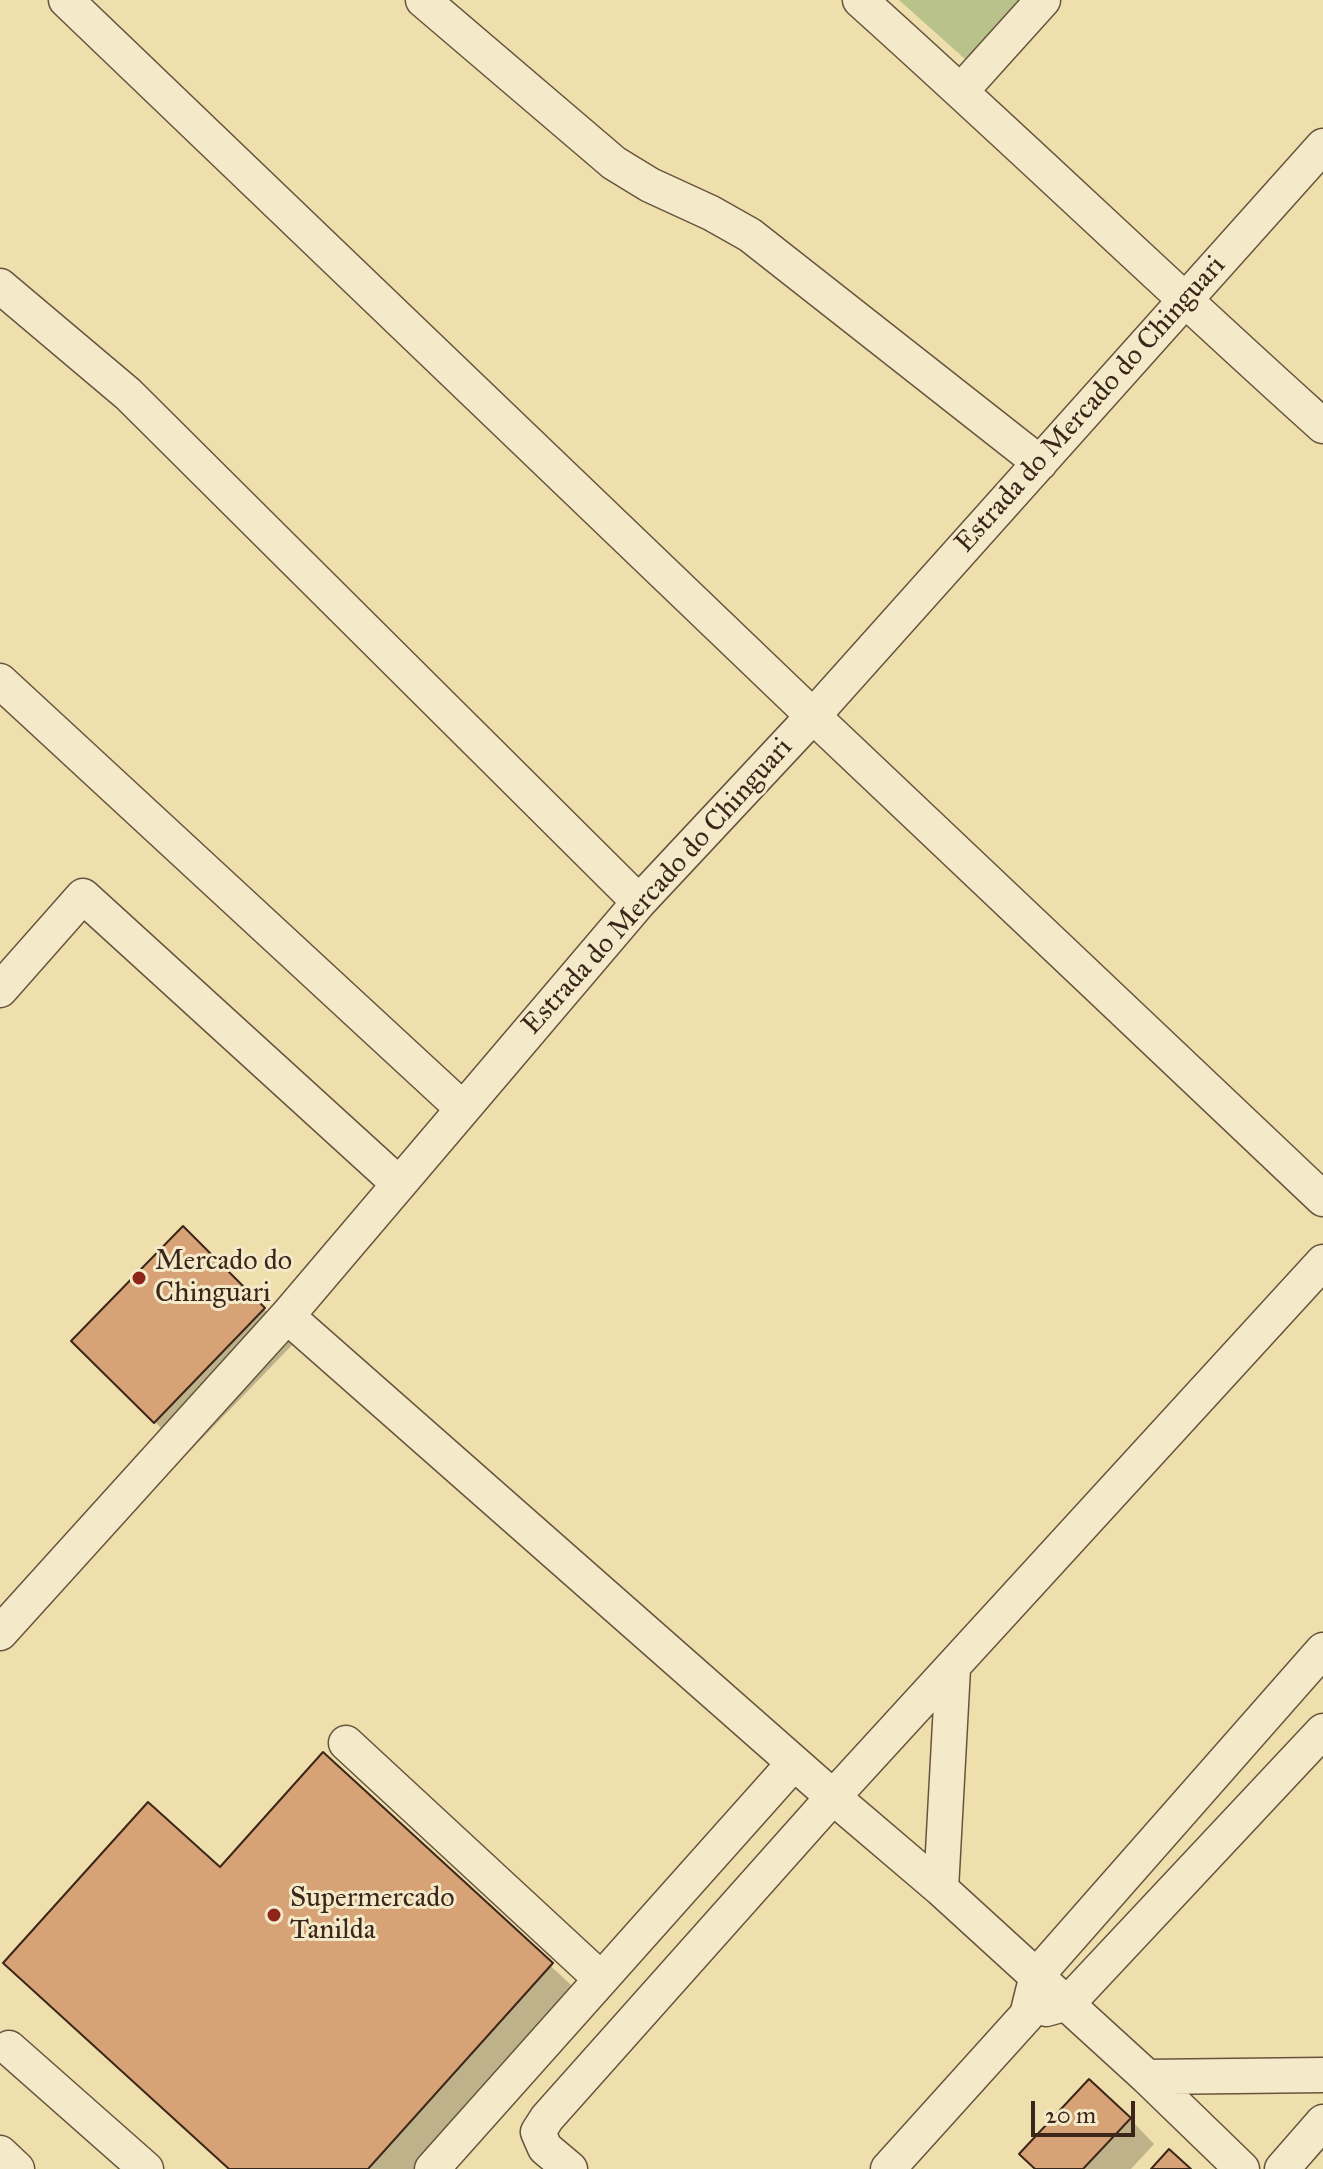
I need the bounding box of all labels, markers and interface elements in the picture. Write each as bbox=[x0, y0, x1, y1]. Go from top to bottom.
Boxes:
street label: Estrada do Mercado do Chinguari bbox=[949, 250, 1233, 560]
street label: Estrada do Mercado do Chinguari bbox=[516, 732, 800, 1042]
place label: Mercado do Chinguari bbox=[155, 1245, 292, 1311]
marker: Mercado do Chinguari bbox=[130, 1269, 148, 1287]
place label: Supermercado Tanilda bbox=[290, 1882, 455, 1948]
marker: Supermercado Tanilda bbox=[265, 1906, 283, 1924]
scale bar bbox=[1035, 2085, 1139, 2135]
text: 20 m bbox=[1045, 2100, 1096, 2130]

